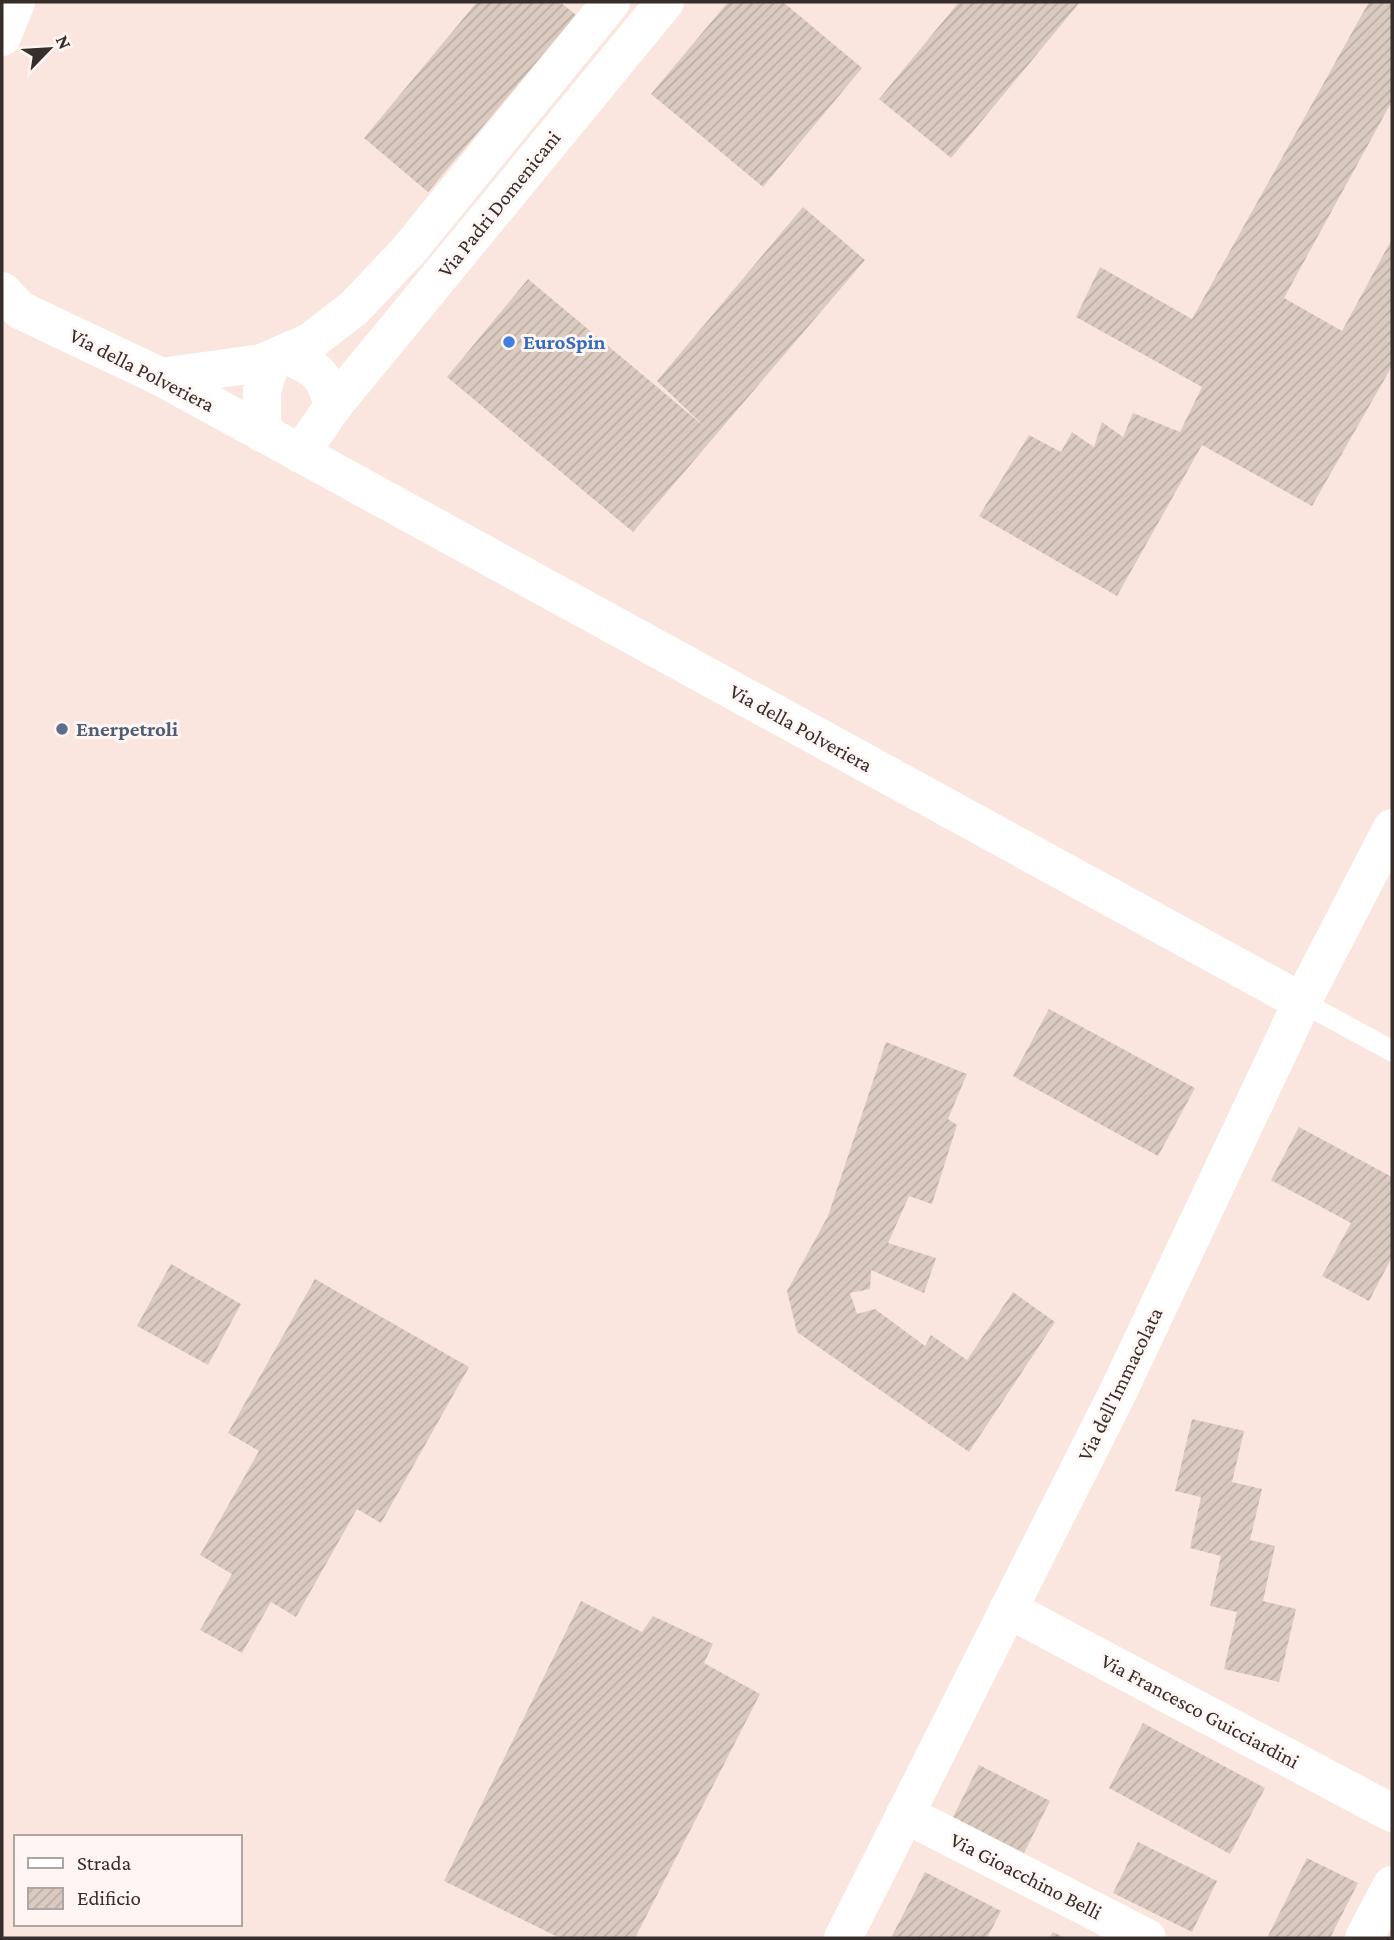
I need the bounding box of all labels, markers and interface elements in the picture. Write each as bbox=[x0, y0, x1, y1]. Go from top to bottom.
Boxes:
north arrow bbox=[14, 14, 84, 84]
text: N bbox=[52, 32, 76, 52]
street label: Via Padri Domenicani bbox=[433, 126, 566, 282]
street label: Via della Polveriera bbox=[65, 323, 219, 417]
place label: EuroSpin bbox=[523, 330, 606, 354]
marker: EuroSpin bbox=[501, 334, 517, 350]
street label: Via della Polveriera bbox=[725, 679, 877, 777]
place label: Enerpetroli bbox=[76, 717, 178, 741]
marker: Enerpetroli bbox=[54, 721, 70, 737]
street label: Via dell'Immacolata bbox=[1072, 1303, 1168, 1465]
street label: Via Francesco Guicciardini bbox=[1097, 1649, 1304, 1774]
street label: Via Gioacchino Belli bbox=[946, 1827, 1106, 1925]
legend bbox=[14, 1835, 242, 1926]
text: Strada bbox=[77, 1851, 132, 1875]
text: Edificio bbox=[77, 1886, 141, 1910]

